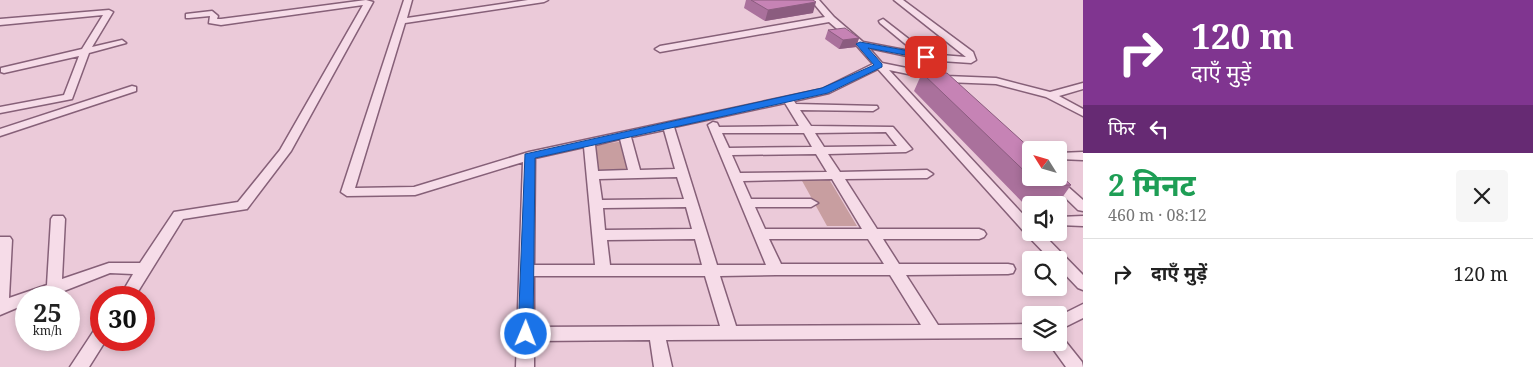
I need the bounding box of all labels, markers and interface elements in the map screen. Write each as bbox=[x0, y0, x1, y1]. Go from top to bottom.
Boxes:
text: 120 m bbox=[1191, 12, 1294, 59]
icon: right bbox=[1108, 20, 1173, 85]
pin bbox=[905, 36, 947, 78]
icon: arrive bbox=[912, 43, 940, 71]
text: दाएँ मुड़ें bbox=[1191, 57, 1251, 87]
text: फिर bbox=[1108, 115, 1135, 141]
icon: left bbox=[1145, 115, 1173, 143]
north arrow bbox=[1022, 141, 1068, 186]
map controls bbox=[1022, 141, 1067, 351]
text: 2 मिनट bbox=[1108, 164, 1196, 205]
button: close bbox=[1456, 170, 1508, 222]
button: sound bbox=[1022, 196, 1067, 241]
text: 460 m · 08:12 bbox=[1108, 204, 1207, 226]
button: search bbox=[1022, 251, 1067, 296]
icon: right bbox=[1108, 260, 1136, 288]
text: दाएँ मुड़ें bbox=[1151, 260, 1207, 286]
text: 120 m bbox=[1453, 261, 1508, 287]
speed limit sign: 30 bbox=[90, 286, 155, 351]
text: 25 bbox=[33, 295, 62, 329]
button: layers bbox=[1022, 306, 1067, 351]
position arrow bbox=[499, 307, 551, 359]
text: km/h bbox=[33, 322, 62, 339]

